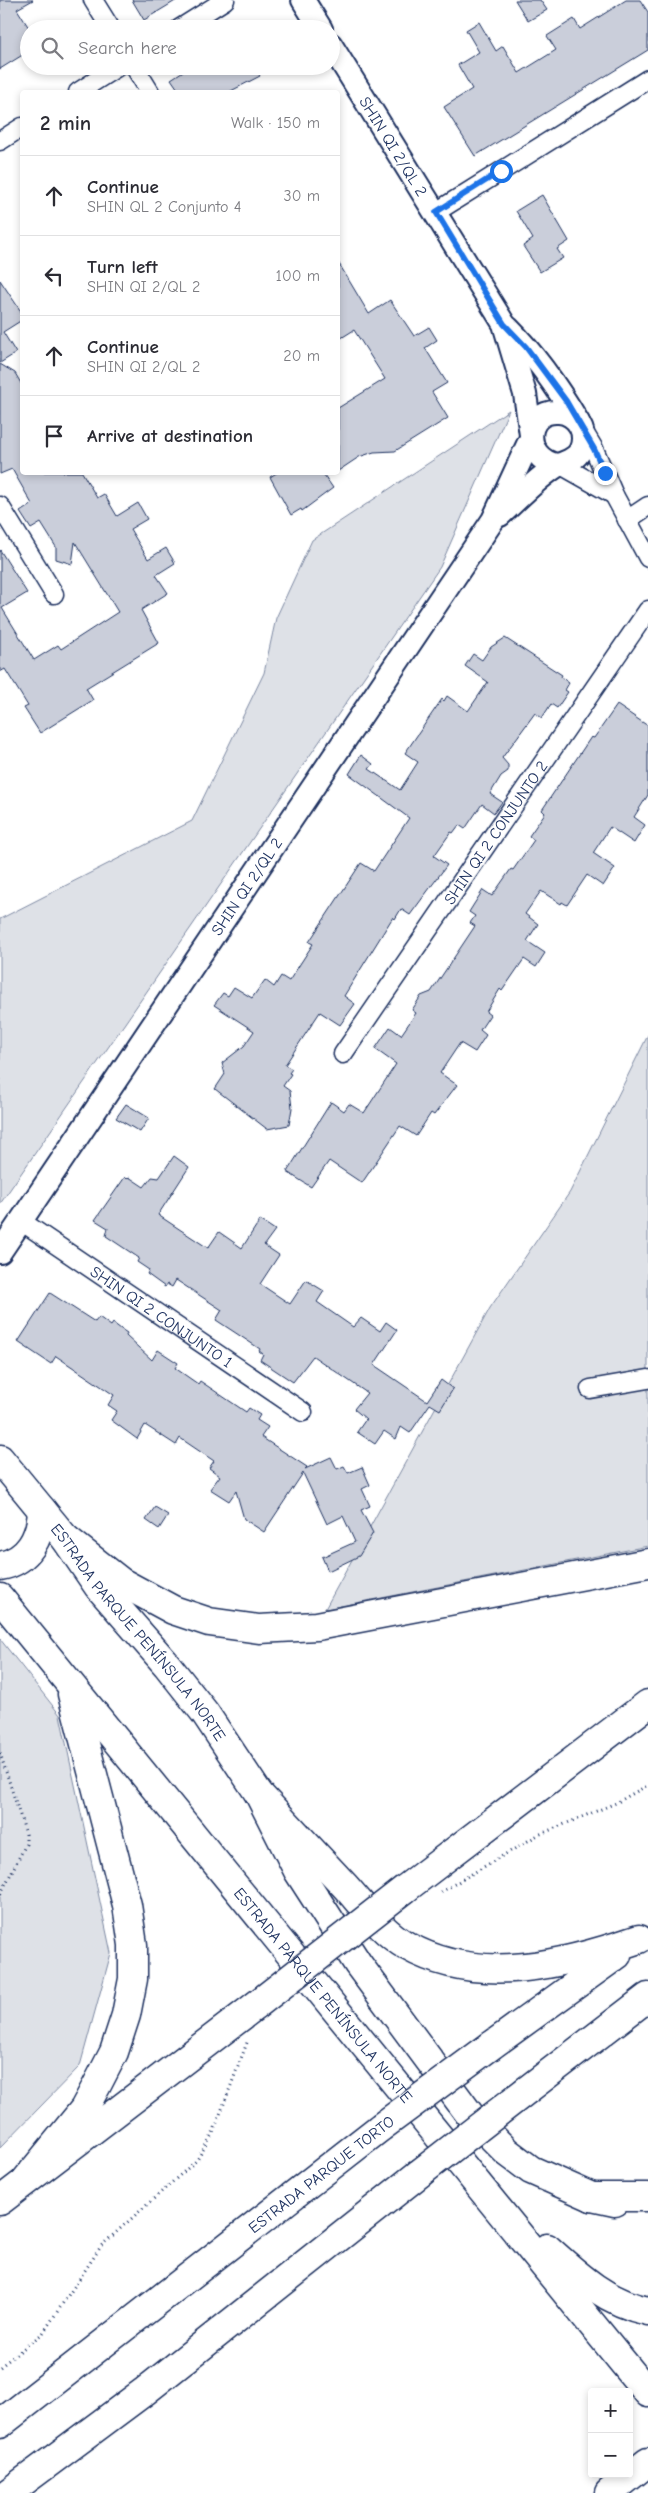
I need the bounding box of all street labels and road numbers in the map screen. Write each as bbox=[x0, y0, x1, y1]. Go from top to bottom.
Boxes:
street label: SHIN QI 2/QL 2 bbox=[355, 94, 430, 200]
street label: SHIN QI 2 CONJUNTO 2 bbox=[441, 758, 552, 908]
street label: SHIN QI 2/QL 2 bbox=[208, 835, 286, 939]
street label: SHIN QI 2 CONJUNTO 1 bbox=[87, 1263, 236, 1372]
street label: ESTRADA PARQUE PENÍNSULA NORTE bbox=[47, 1520, 229, 1745]
street label: ESTRADA PARQUE PENÍNSULA NORTE bbox=[230, 1884, 416, 2107]
street label: ESTRADA PARQUE TORTO bbox=[245, 2112, 398, 2237]

